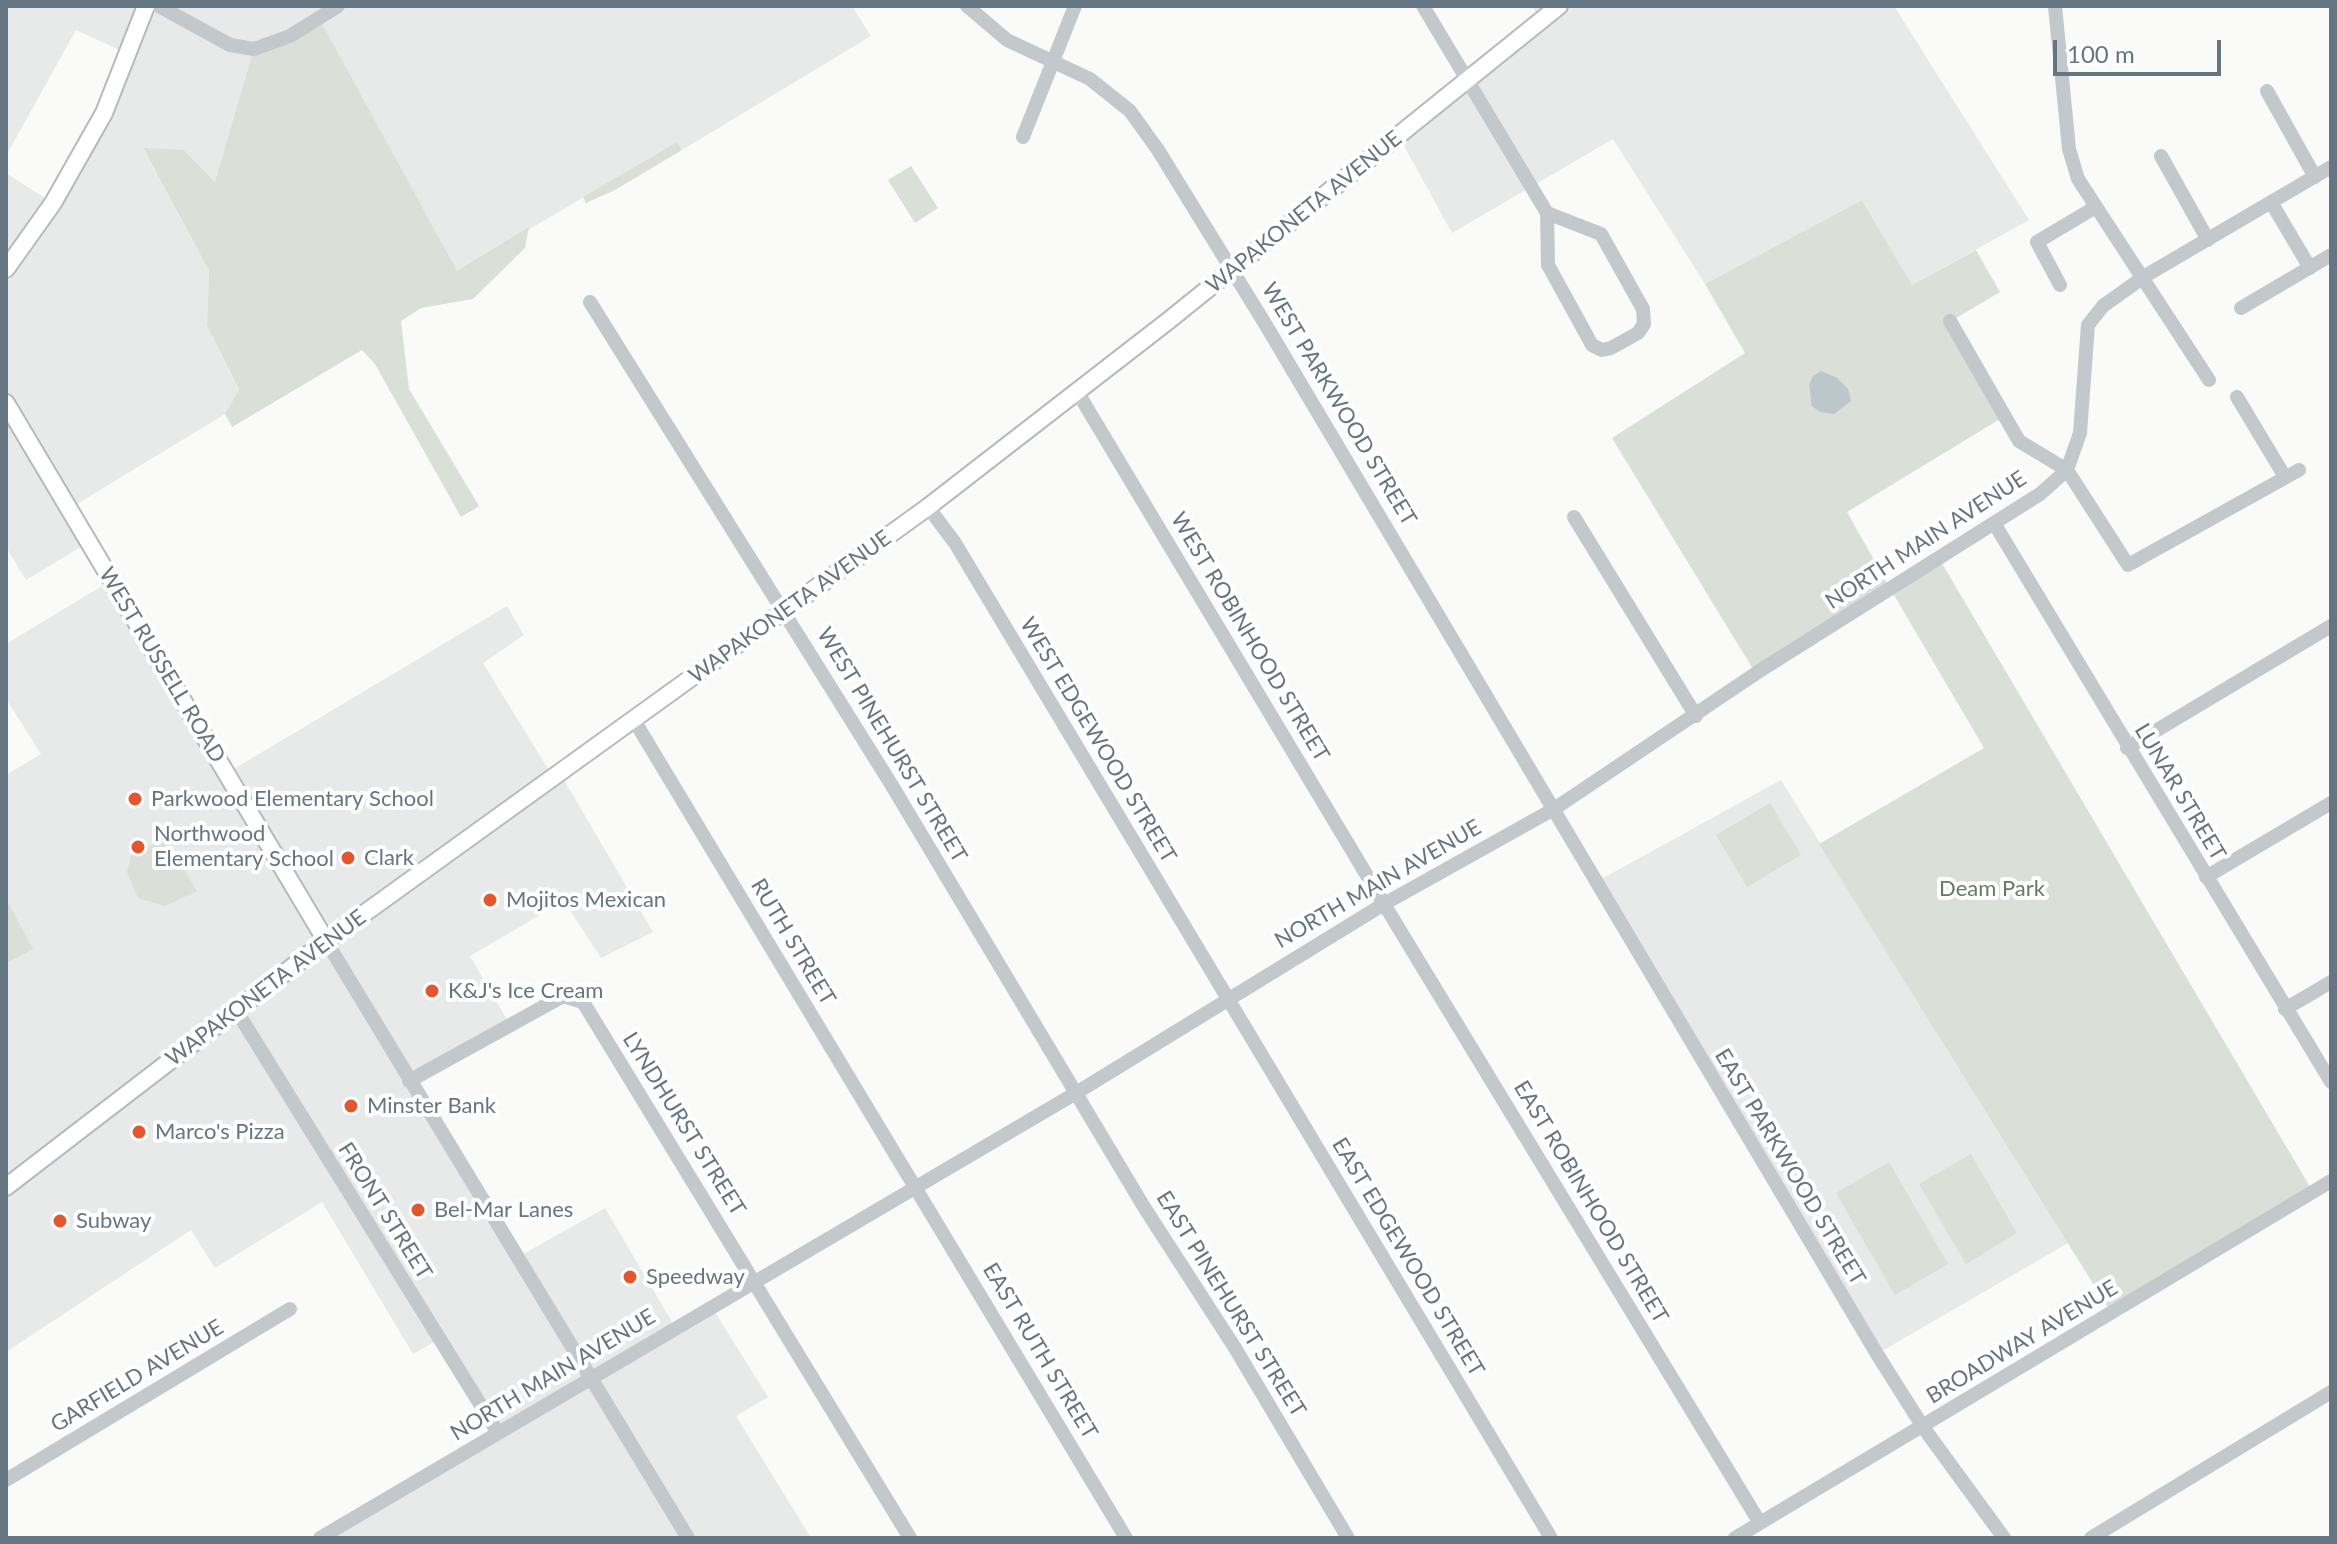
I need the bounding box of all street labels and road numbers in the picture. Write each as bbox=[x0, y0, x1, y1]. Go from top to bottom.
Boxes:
street label: WAPAKONETA AVENUE bbox=[1201, 125, 1407, 299]
street label: WEST PARKWOOD STREET bbox=[1256, 278, 1422, 530]
street label: NORTH MAIN AVENUE bbox=[1821, 465, 2031, 615]
street label: WEST ROBINHOOD STREET bbox=[1165, 508, 1335, 766]
street label: WAPAKONETA AVENUE bbox=[684, 525, 896, 689]
street label: WEST RUSSELL ROAD bbox=[93, 563, 231, 767]
street label: WEST EDGEWOOD STREET bbox=[1014, 613, 1182, 867]
street label: WEST PINEHURST STREET bbox=[811, 623, 973, 867]
street label: LUNAR STREET bbox=[2129, 719, 2231, 865]
street label: NORTH MAIN AVENUE bbox=[1270, 814, 1486, 954]
street label: RUTH STREET bbox=[745, 874, 841, 1010]
street label: WAPAKONETA AVENUE bbox=[161, 904, 371, 1072]
street label: LYNDHURST STREET bbox=[617, 1028, 751, 1220]
street label: EAST PARKWOOD STREET bbox=[1709, 1044, 1871, 1290]
street label: EAST ROBINHOOD STREET bbox=[1508, 1076, 1674, 1328]
street label: EAST EDGEWOOD STREET bbox=[1326, 1133, 1490, 1381]
street label: FRONT STREET bbox=[332, 1138, 438, 1284]
street label: EAST PINEHURST STREET bbox=[1151, 1186, 1311, 1422]
street label: EAST RUTH STREET bbox=[977, 1258, 1103, 1444]
street label: BROADWAY AVENUE bbox=[1922, 1275, 2122, 1409]
street label: NORTH MAIN AVENUE bbox=[446, 1303, 660, 1447]
street label: GARFIELD AVENUE bbox=[46, 1314, 228, 1438]

